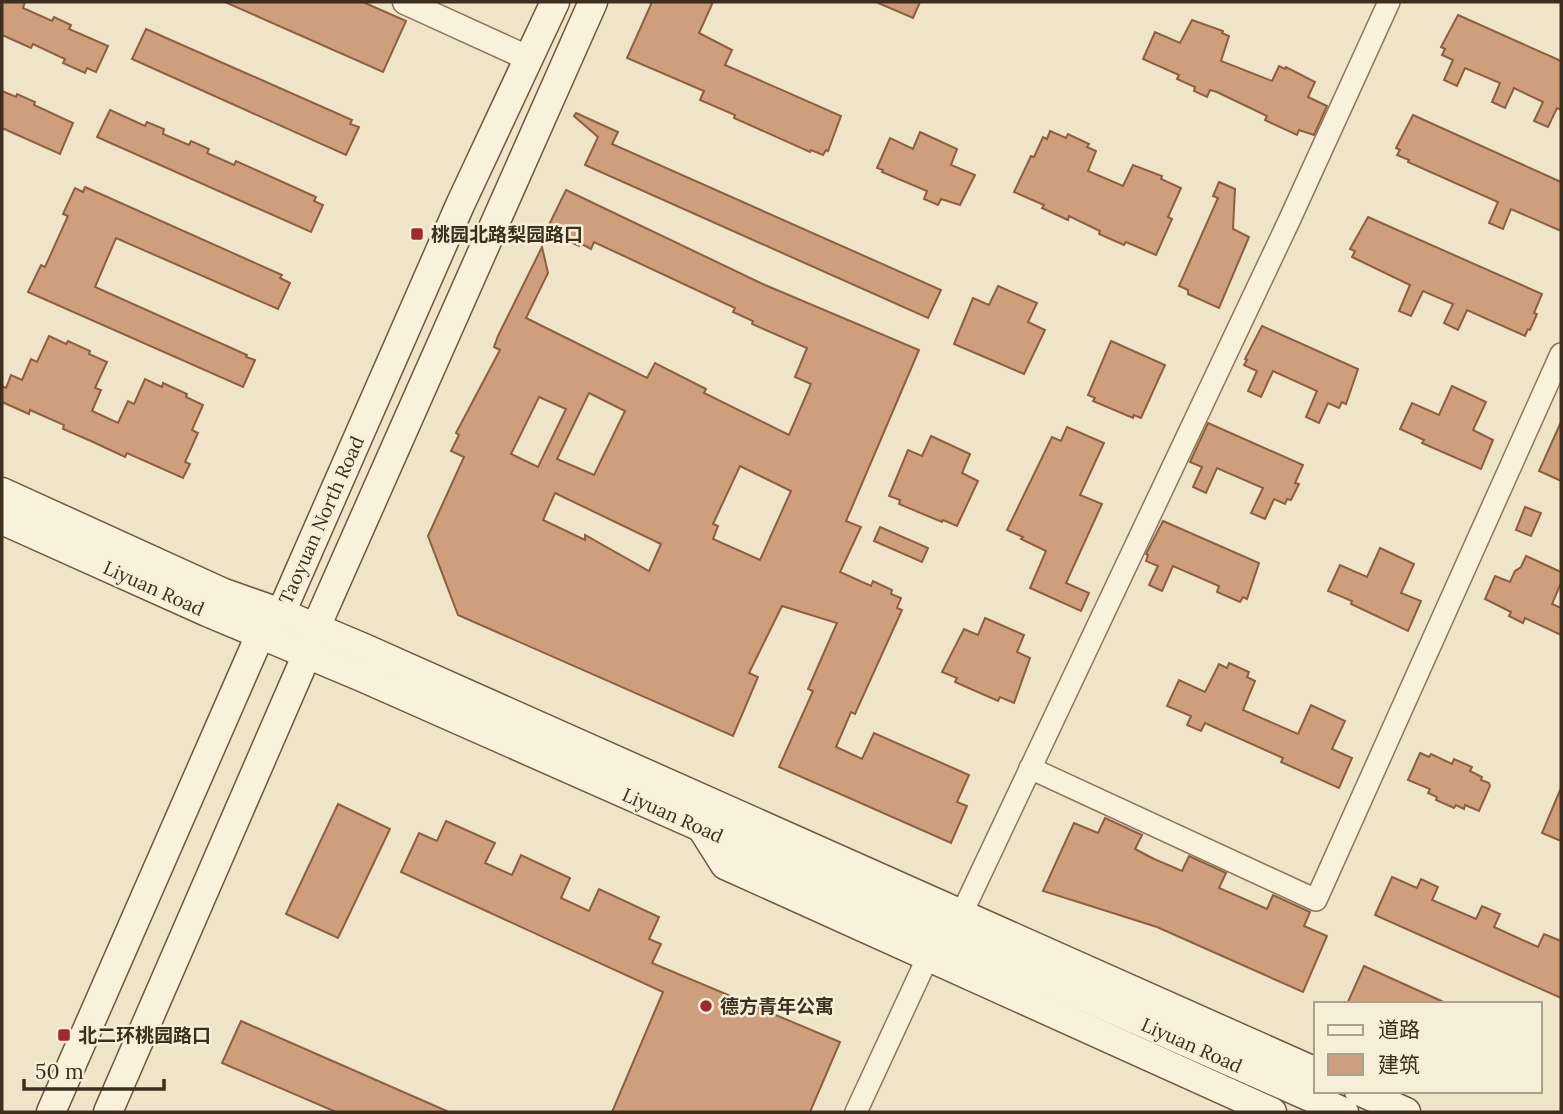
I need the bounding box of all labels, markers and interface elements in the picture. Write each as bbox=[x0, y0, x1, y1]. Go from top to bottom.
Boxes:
place label: 桃园北路梨园路口 bbox=[431, 222, 583, 246]
marker: 桃园北路梨园路口 bbox=[409, 226, 425, 242]
street label: Taoyuan North Road bbox=[273, 432, 369, 608]
street label: Liyuan Road bbox=[100, 555, 208, 621]
street label: Liyuan Road bbox=[619, 782, 727, 848]
place label: 德方青年公寓 bbox=[720, 994, 834, 1018]
marker: 德方青年公寓 bbox=[698, 998, 714, 1014]
legend bbox=[1314, 1002, 1542, 1093]
street label: Liyuan Road bbox=[1138, 1012, 1246, 1078]
text: 道路 bbox=[1378, 1016, 1420, 1043]
place label: 北二环桃园路口 bbox=[78, 1023, 211, 1047]
marker: 北二环桃园路口 bbox=[56, 1027, 72, 1043]
scale bar bbox=[24, 1048, 164, 1092]
text: 建筑 bbox=[1378, 1051, 1420, 1078]
text: 50 m bbox=[35, 1058, 84, 1085]

